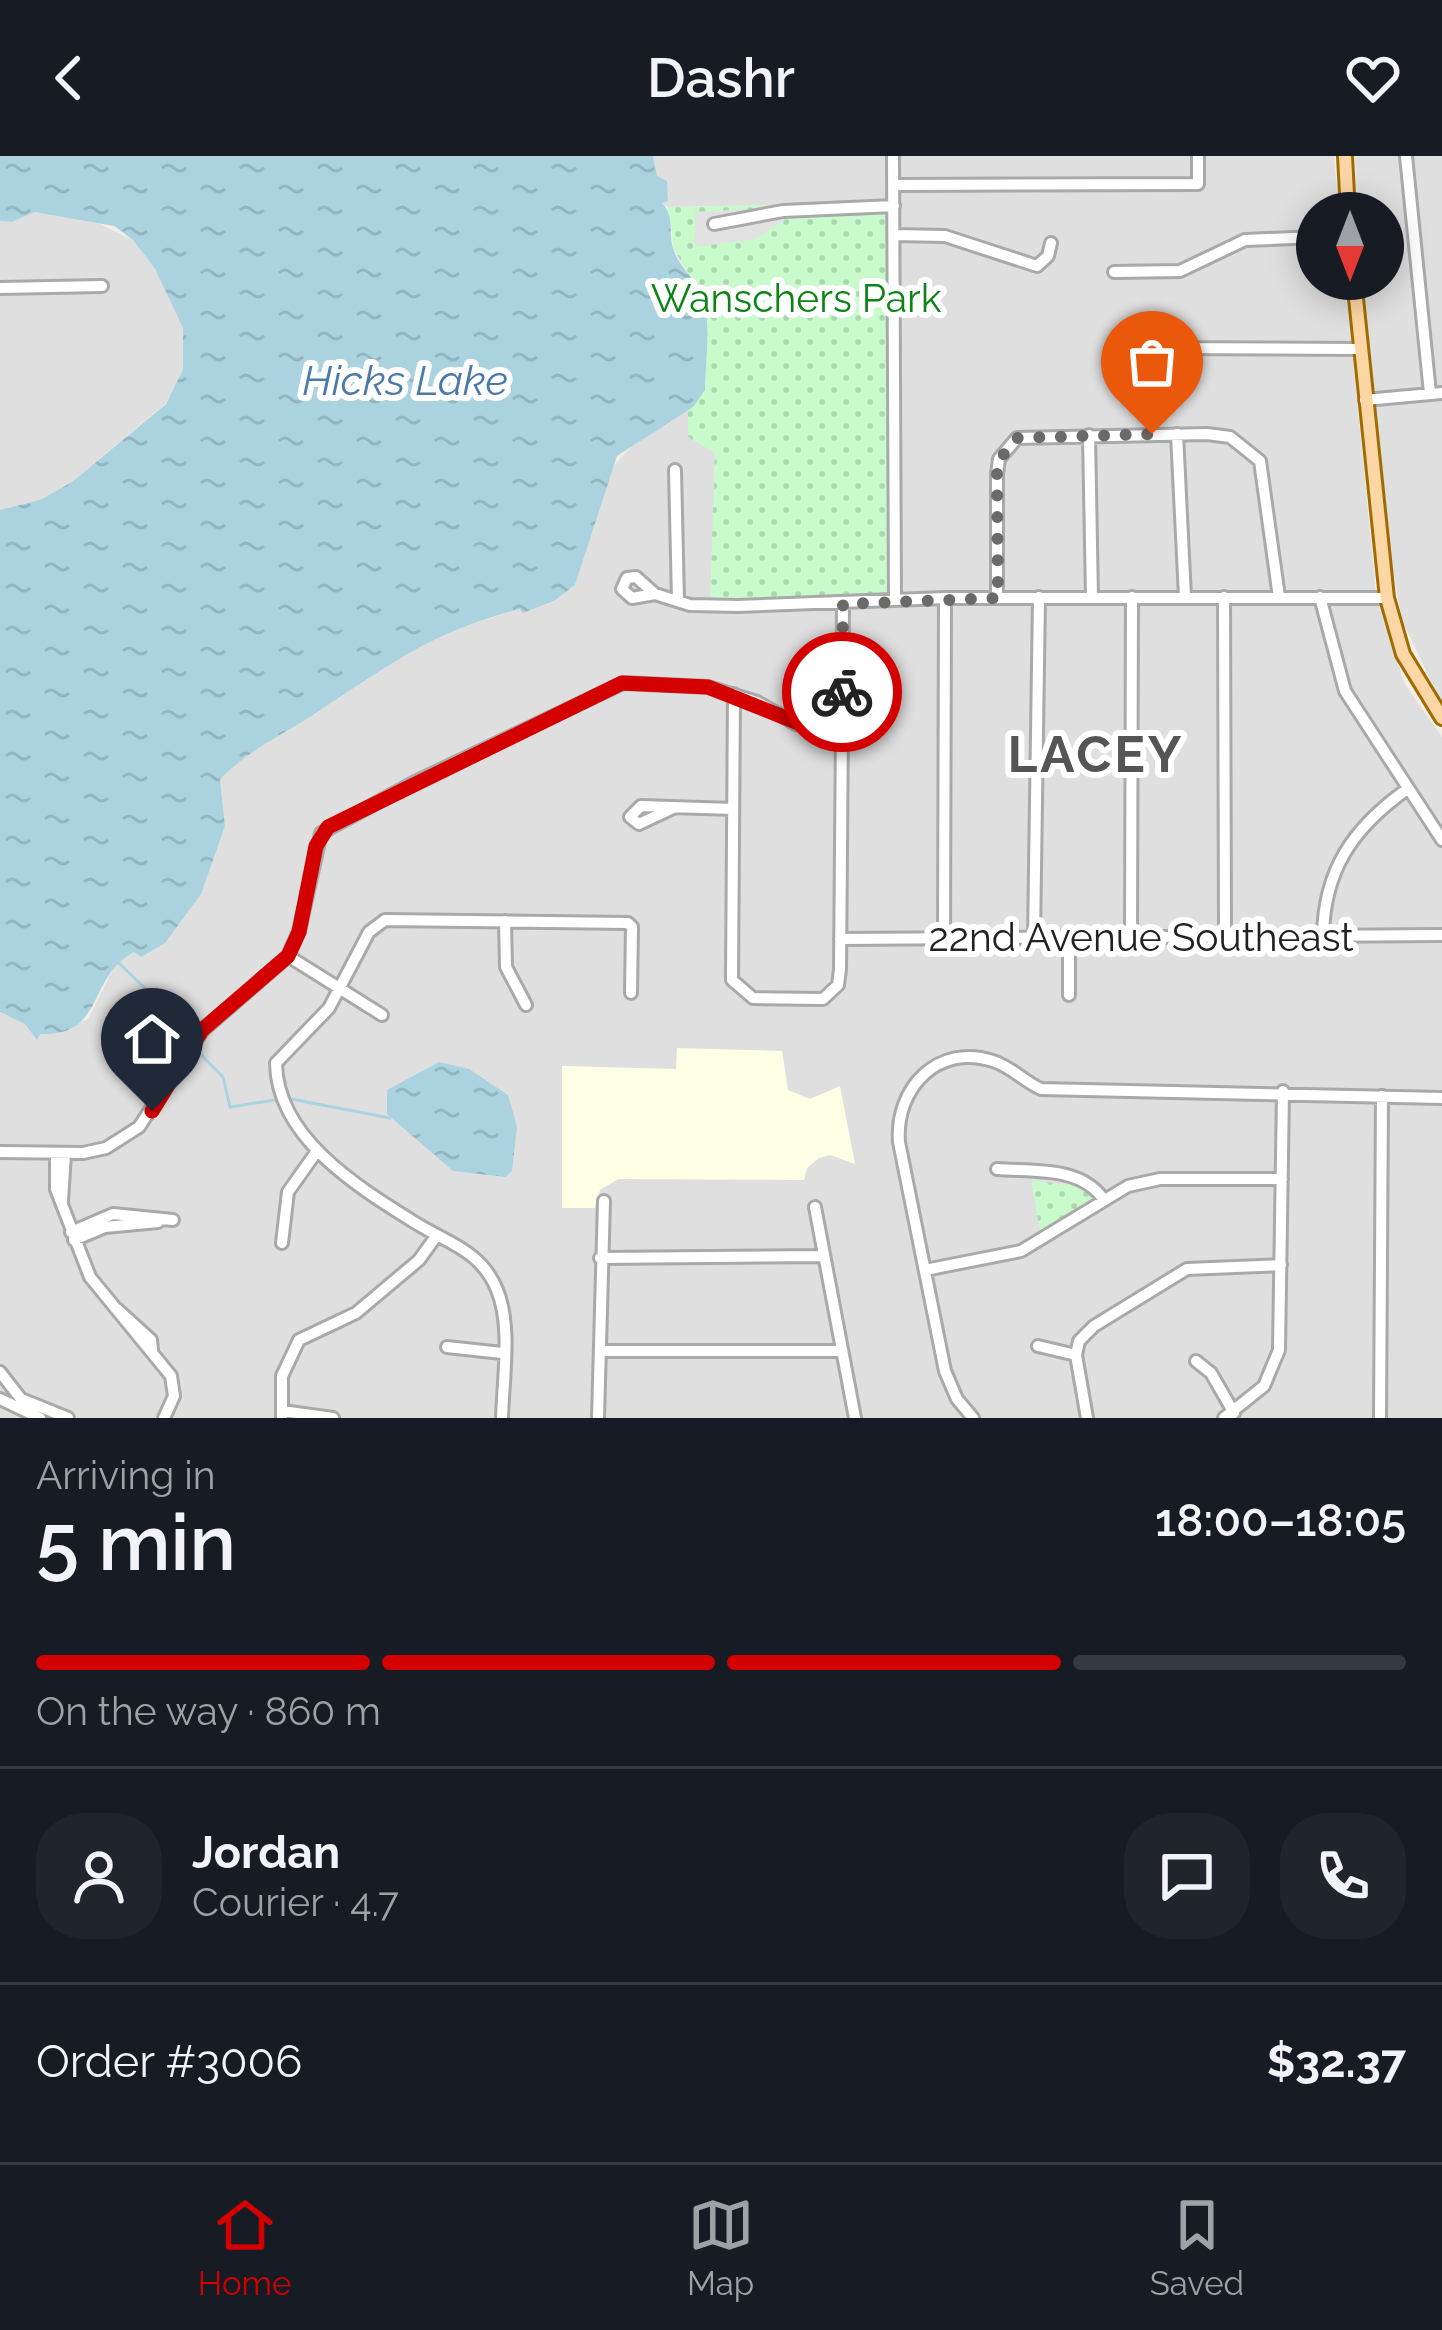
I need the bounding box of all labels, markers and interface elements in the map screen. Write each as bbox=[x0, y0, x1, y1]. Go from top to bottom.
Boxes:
icon: back bbox=[36, 45, 102, 111]
icon: heart bbox=[1340, 45, 1406, 111]
text: Dashr bbox=[647, 46, 795, 110]
north arrow bbox=[1296, 192, 1404, 300]
map controls bbox=[1296, 192, 1404, 300]
park label: Wanschers Park bbox=[651, 275, 942, 321]
pin bbox=[1101, 311, 1203, 434]
icon: bag bbox=[1119, 329, 1185, 395]
water label: Hicks Lake bbox=[302, 356, 508, 405]
courier bbox=[782, 632, 902, 752]
icon: bike bbox=[809, 659, 875, 725]
district label: LACEY bbox=[1008, 724, 1184, 784]
street label: 22nd Avenue Southeast bbox=[928, 914, 1354, 960]
pin bbox=[101, 988, 203, 1111]
icon: home bbox=[119, 1006, 185, 1072]
text: Arriving in bbox=[36, 1452, 216, 1498]
text: 18:00–18:05 bbox=[1155, 1494, 1406, 1547]
text: 5 min bbox=[36, 1497, 236, 1588]
text: On the way · 860 m bbox=[36, 1688, 381, 1734]
button: person bbox=[36, 1813, 162, 1939]
button: chat bbox=[1124, 1813, 1250, 1939]
button: phone bbox=[1280, 1813, 1406, 1939]
text: Jordan bbox=[192, 1826, 340, 1879]
text: Courier · 4.7 bbox=[192, 1879, 399, 1925]
text: Order #3006 bbox=[36, 2035, 302, 2088]
text: $32.37 bbox=[1267, 2035, 1406, 2088]
tab: Home bbox=[198, 2192, 291, 2303]
tab: Map bbox=[687, 2192, 754, 2303]
tab: Saved bbox=[1150, 2192, 1244, 2303]

